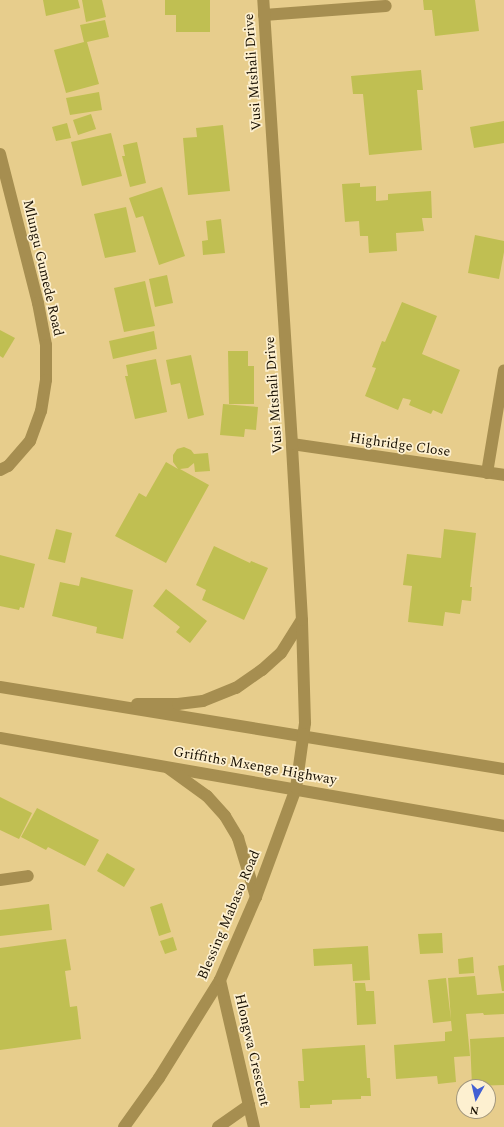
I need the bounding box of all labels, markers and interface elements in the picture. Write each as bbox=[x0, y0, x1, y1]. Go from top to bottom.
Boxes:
street label: Vusi Mtshali Drive bbox=[241, 13, 265, 131]
street label: Mlungu Gumede Road bbox=[19, 198, 67, 338]
street label: Vusi Mtshali Drive bbox=[262, 336, 286, 454]
street label: Highridge Close bbox=[349, 430, 451, 460]
street label: Griffiths Mxenge Highway bbox=[172, 743, 338, 789]
street label: Blessing Mabaso Road bbox=[194, 848, 264, 982]
street label: Hlongwa Crescent bbox=[231, 992, 273, 1108]
north arrow bbox=[456, 1079, 496, 1119]
text: N bbox=[469, 1101, 480, 1119]

